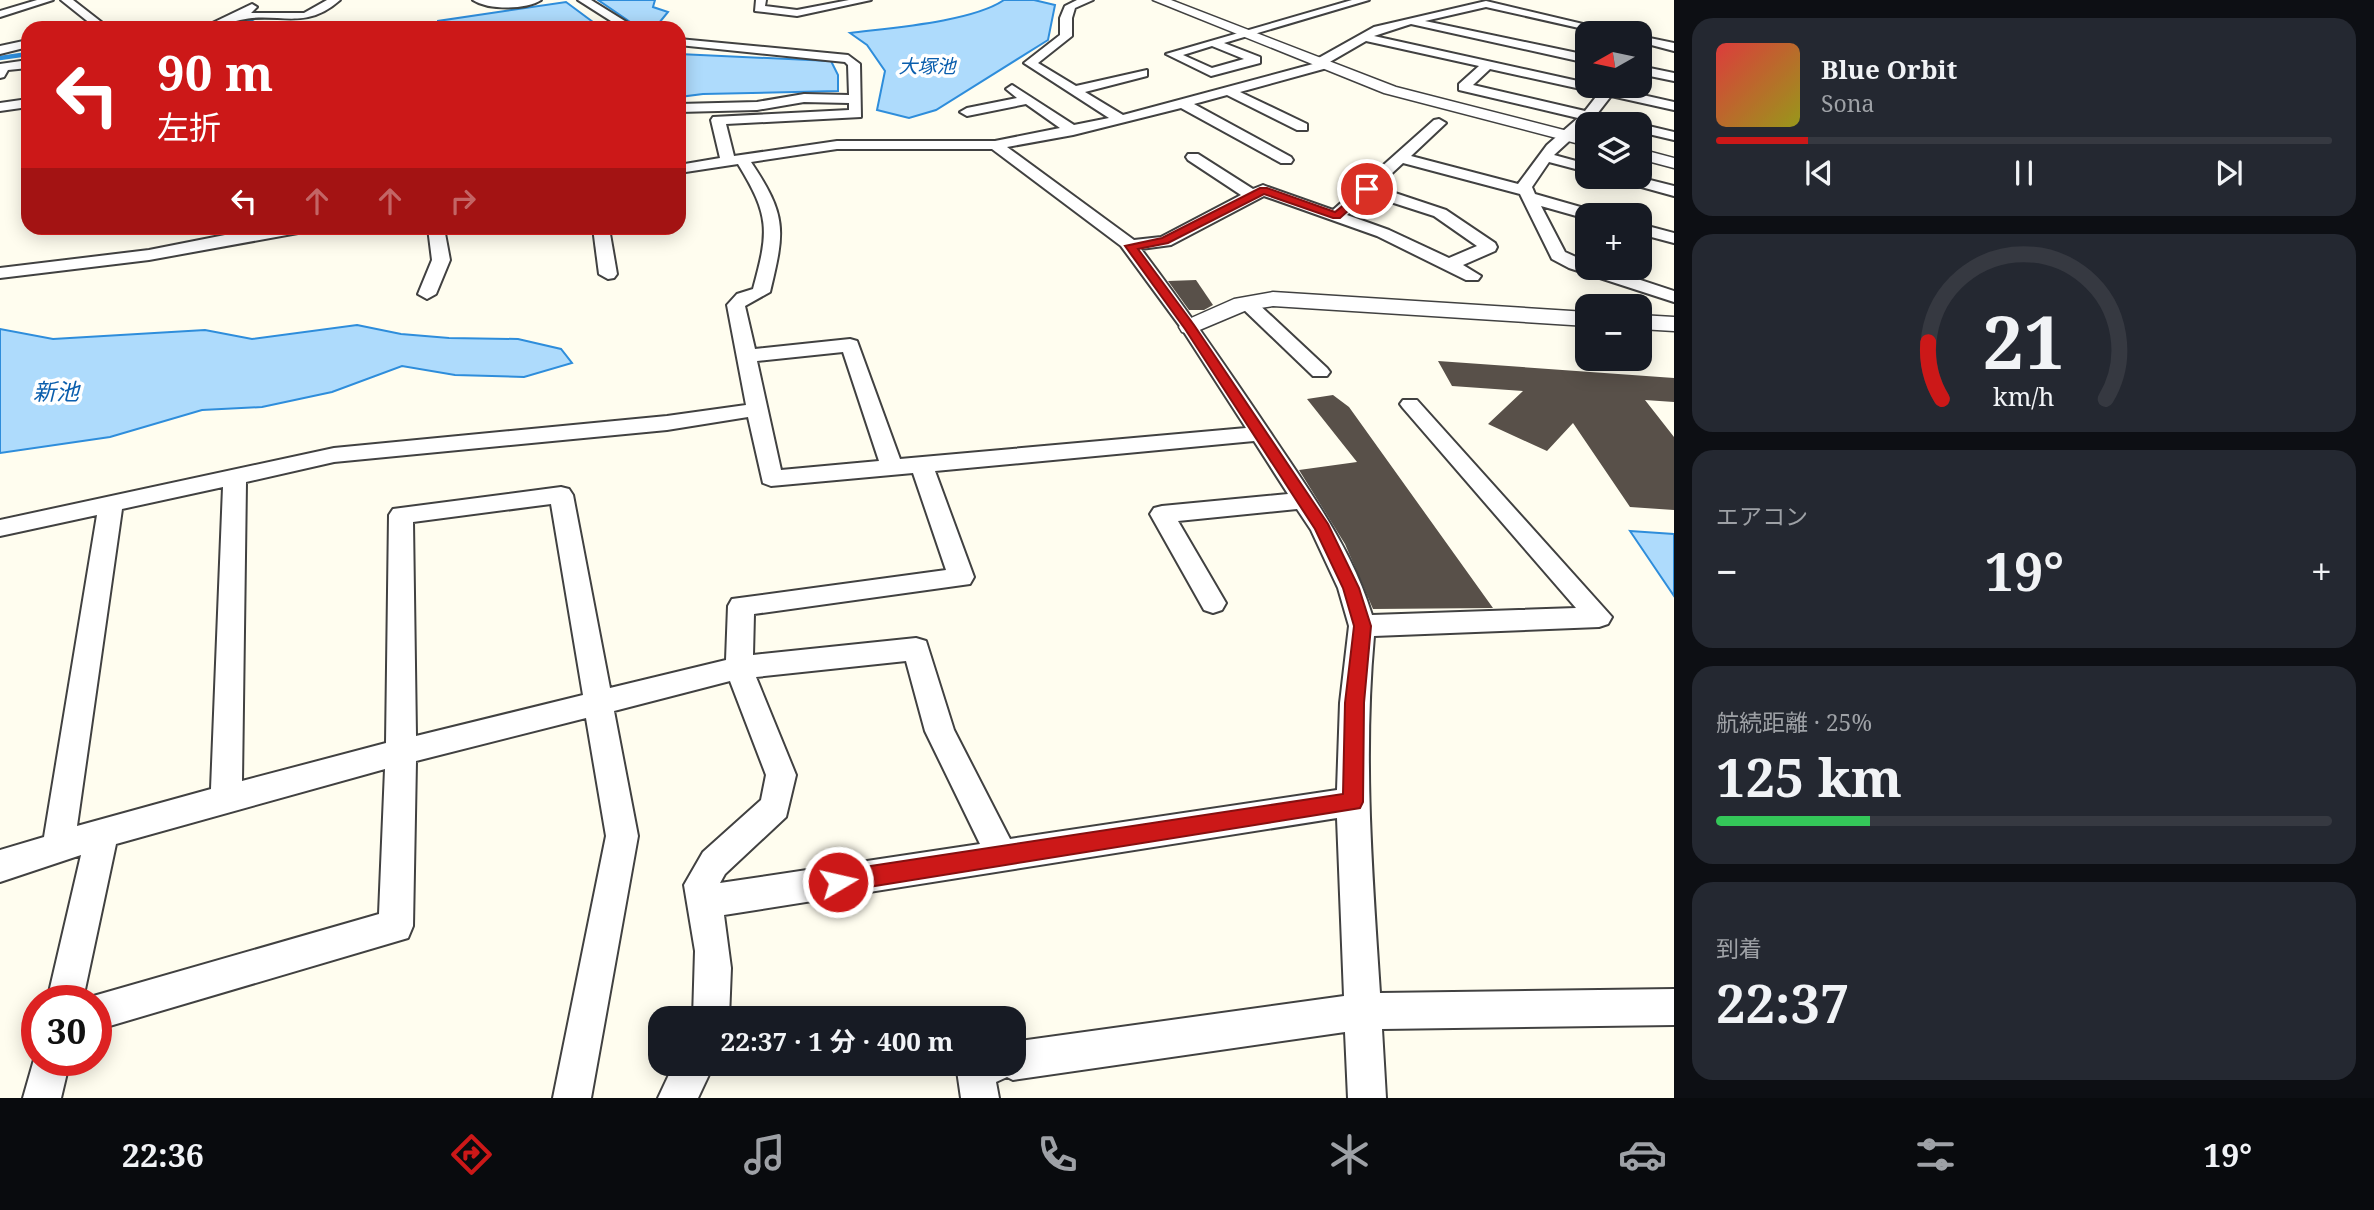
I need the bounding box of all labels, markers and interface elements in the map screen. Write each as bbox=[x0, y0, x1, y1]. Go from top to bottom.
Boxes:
north arrow bbox=[1575, 21, 1652, 98]
map controls bbox=[1575, 21, 1652, 371]
text: 90 m bbox=[157, 39, 273, 105]
icon: left bbox=[42, 49, 133, 140]
text: Blue Orbit bbox=[1821, 51, 1957, 87]
water label: 大塚池 bbox=[898, 53, 957, 79]
text: Sona bbox=[1821, 87, 1875, 119]
text: 左折 bbox=[157, 105, 221, 148]
button: layers bbox=[1575, 112, 1652, 189]
icon: previous bbox=[1800, 154, 1838, 192]
icon: pause bbox=[2005, 154, 2043, 192]
icon: next bbox=[2210, 154, 2248, 192]
pin bbox=[1337, 159, 1397, 219]
icon: arrive bbox=[1348, 170, 1386, 208]
icon: left bbox=[225, 182, 263, 220]
icon: ahead bbox=[298, 182, 336, 220]
icon: ahead bbox=[371, 182, 409, 220]
icon: right bbox=[444, 182, 482, 220]
button: + bbox=[1575, 203, 1652, 280]
text: 21 bbox=[1983, 291, 2065, 390]
button: − bbox=[1575, 294, 1652, 371]
water label: 新池 bbox=[33, 375, 81, 407]
text: km/h bbox=[1993, 379, 2055, 413]
text: エアコン bbox=[1716, 500, 1808, 532]
text: 19° bbox=[1985, 535, 2064, 606]
text: − bbox=[1716, 545, 1738, 597]
text: + bbox=[2311, 545, 2332, 597]
text: 航続距離 · 25% bbox=[1716, 706, 1872, 738]
text: 125 km bbox=[1716, 741, 1902, 812]
position arrow bbox=[801, 845, 875, 919]
text: 到着 bbox=[1716, 932, 1762, 964]
text: 22:37 bbox=[1716, 967, 1849, 1038]
speed limit sign: 30 bbox=[21, 985, 112, 1076]
text: 22:37 · 1 分 · 400 m bbox=[721, 1023, 953, 1059]
icon: directions bbox=[447, 1130, 496, 1179]
icon: music bbox=[740, 1130, 789, 1179]
icon: phone bbox=[1033, 1130, 1082, 1179]
icon: climate bbox=[1325, 1130, 1374, 1179]
icon: car bbox=[1618, 1130, 1667, 1179]
icon: filters bbox=[1911, 1130, 1960, 1179]
text: 22:36 bbox=[122, 1133, 204, 1176]
text: 19° bbox=[2203, 1133, 2252, 1176]

